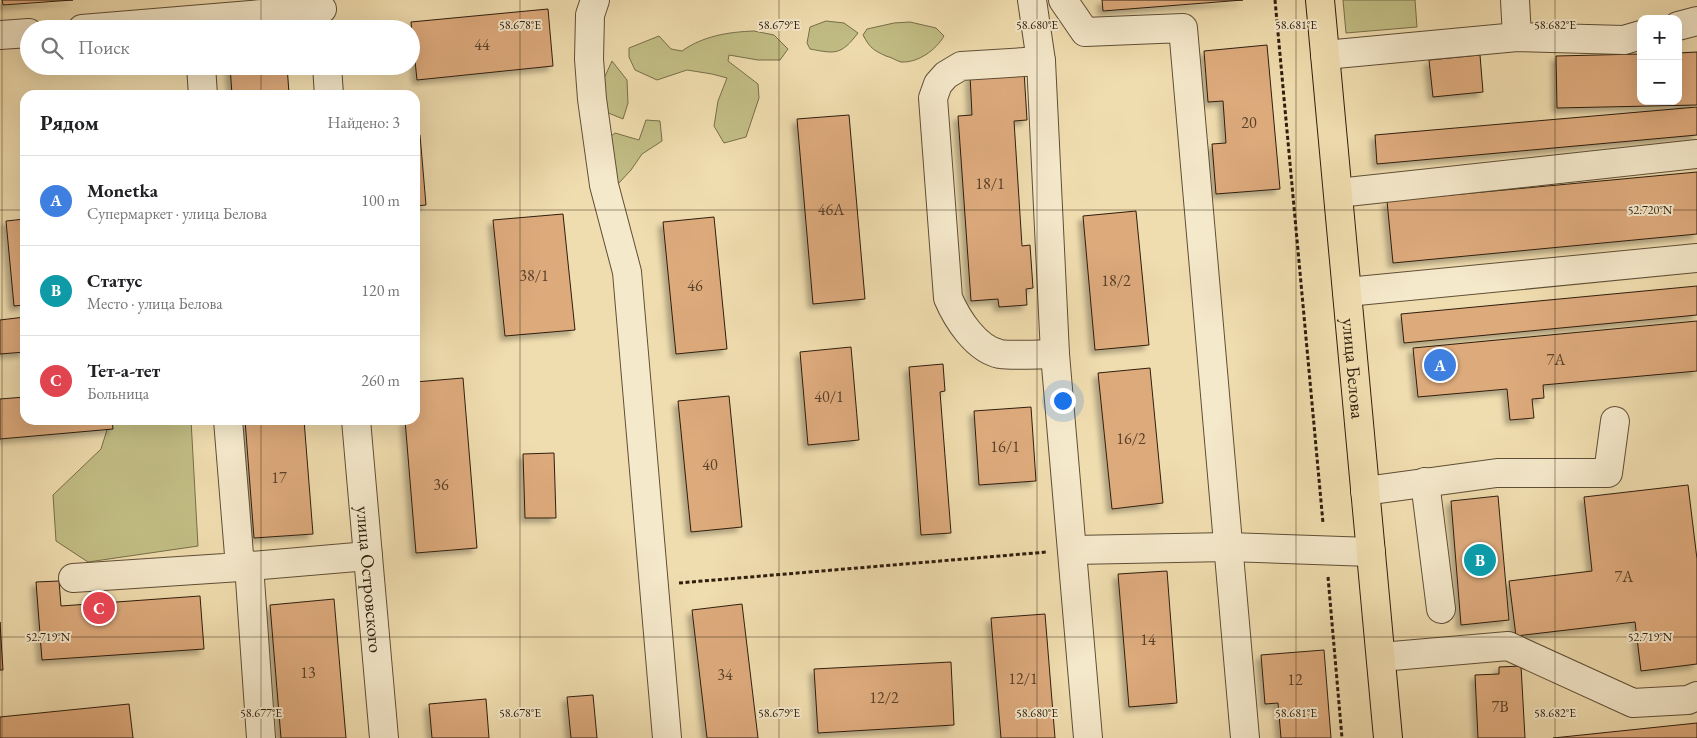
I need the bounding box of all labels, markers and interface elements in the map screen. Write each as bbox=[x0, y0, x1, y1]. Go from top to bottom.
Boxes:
map controls bbox=[1637, 15, 1682, 105]
button: + bbox=[1637, 15, 1682, 60]
text: 58.678°E bbox=[499, 17, 541, 33]
text: 58.679°E bbox=[758, 17, 800, 33]
text: 58.680°E bbox=[1016, 17, 1058, 33]
text: 58.681°E bbox=[1275, 17, 1317, 33]
text: 58.682°E bbox=[1534, 17, 1576, 33]
search box bbox=[20, 20, 420, 75]
icon: search bbox=[38, 34, 66, 62]
house number: 44 bbox=[474, 34, 490, 55]
text: Поиск bbox=[78, 35, 130, 60]
button: − bbox=[1637, 60, 1682, 105]
text: Рядом bbox=[40, 109, 99, 136]
text: Найдено: 3 bbox=[328, 112, 400, 133]
house number: 20 bbox=[1241, 112, 1257, 133]
house number: 18/1 bbox=[975, 173, 1005, 194]
text: Monetka bbox=[87, 178, 158, 203]
text: A bbox=[50, 190, 62, 211]
text: 100 m bbox=[361, 190, 400, 211]
house number: 46А bbox=[818, 199, 845, 220]
text: 52.720°N bbox=[1628, 202, 1673, 218]
text: Супермаркет · улица Белова bbox=[87, 203, 267, 224]
house number: 38/1 bbox=[519, 265, 549, 286]
text: Статус bbox=[87, 268, 142, 293]
house number: 18/2 bbox=[1101, 270, 1131, 291]
house number: 46 bbox=[687, 275, 703, 296]
text: B bbox=[51, 280, 61, 301]
text: 120 m bbox=[361, 280, 400, 301]
text: Место · улица Белова bbox=[87, 293, 223, 314]
street label: улица Белова bbox=[1336, 317, 1371, 420]
pin: A bbox=[1424, 346, 1456, 384]
house number: 7А bbox=[1547, 349, 1566, 370]
text: Тет-а-тет bbox=[87, 358, 160, 383]
text: C bbox=[50, 370, 62, 391]
text: 260 m bbox=[361, 370, 400, 391]
text: Больница bbox=[87, 383, 149, 404]
house number: 40/1 bbox=[814, 386, 844, 407]
your location bbox=[1050, 388, 1076, 414]
house number: 16/2 bbox=[1116, 428, 1146, 449]
house number: 16/1 bbox=[990, 436, 1020, 457]
house number: 40 bbox=[702, 454, 718, 475]
house number: 17 bbox=[271, 467, 287, 488]
house number: 36 bbox=[433, 474, 449, 495]
street label: улица Островского bbox=[351, 505, 388, 654]
pin: B bbox=[1464, 541, 1496, 579]
house number: 7А bbox=[1615, 566, 1634, 587]
pin: C bbox=[83, 589, 115, 627]
text: 52.719°N bbox=[26, 629, 71, 645]
house number: 14 bbox=[1140, 629, 1156, 650]
text: 52.719°N bbox=[1628, 629, 1673, 645]
house number: 13 bbox=[300, 662, 316, 683]
house number: 34 bbox=[717, 664, 733, 685]
house number: 12/1 bbox=[1008, 668, 1038, 689]
house number: 12 bbox=[1287, 669, 1303, 690]
house number: 12/2 bbox=[869, 687, 899, 708]
house number: 7В bbox=[1491, 696, 1509, 717]
text: 58.677°E bbox=[240, 705, 282, 721]
text: 58.678°E bbox=[499, 705, 541, 721]
text: 58.679°E bbox=[758, 705, 800, 721]
text: 58.680°E bbox=[1016, 705, 1058, 721]
text: 58.681°E bbox=[1275, 705, 1317, 721]
text: 58.682°E bbox=[1534, 705, 1576, 721]

